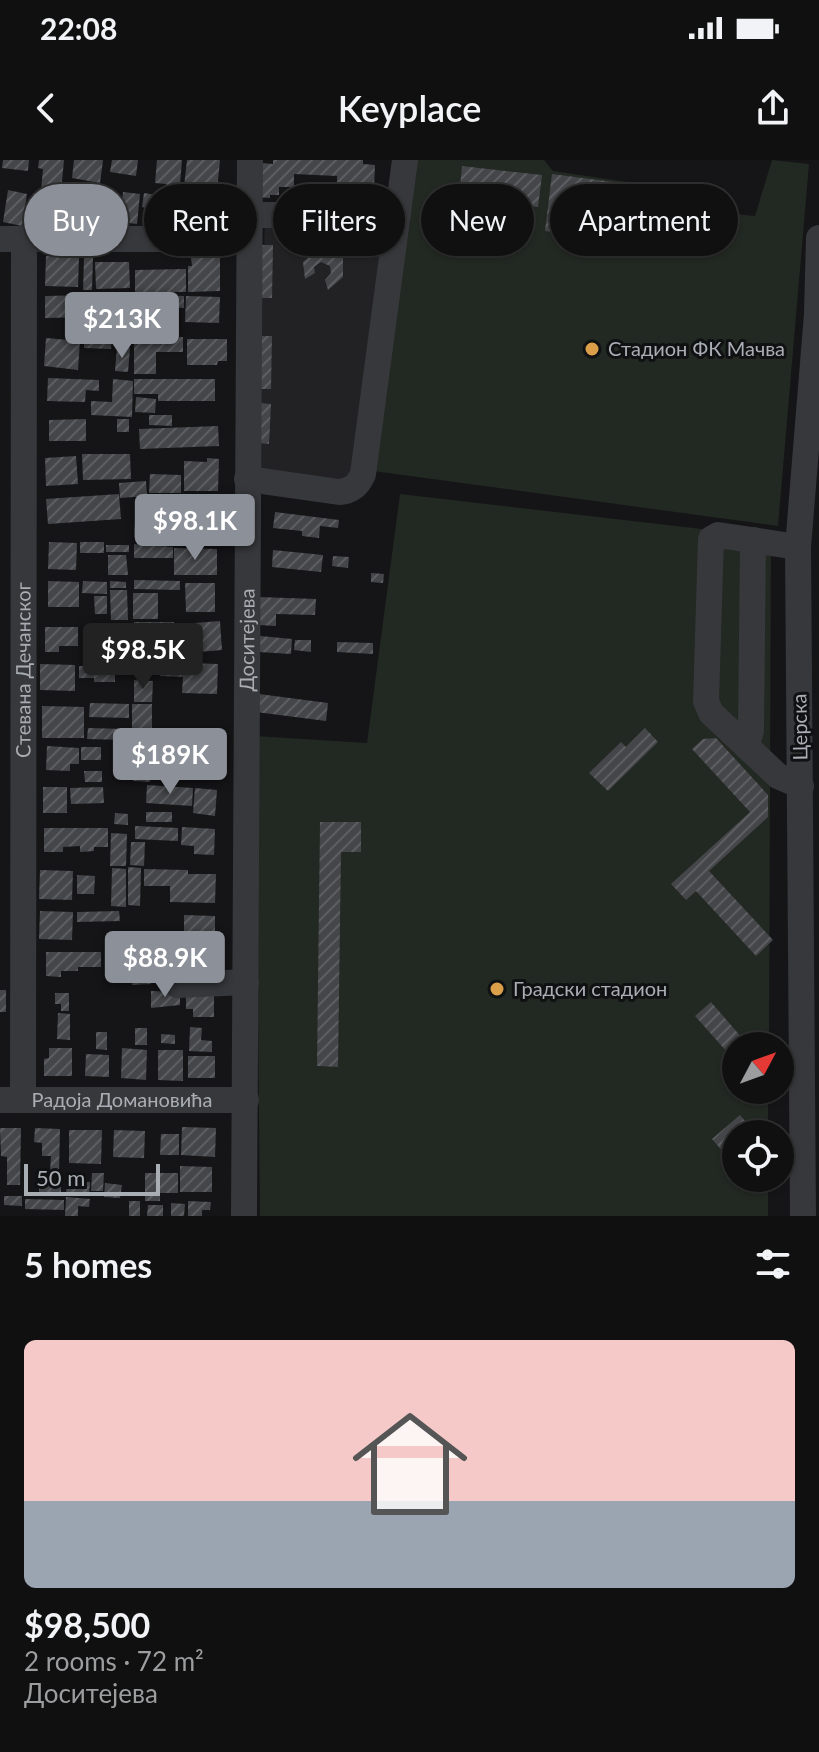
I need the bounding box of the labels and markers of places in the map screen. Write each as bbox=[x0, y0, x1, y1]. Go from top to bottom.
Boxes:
pin: $213K bbox=[66, 292, 178, 360]
place label: Стадион ФК Мачва bbox=[608, 336, 785, 360]
marker: Стадион ФК Мачва bbox=[583, 340, 601, 358]
pin: $98.1K bbox=[130, 494, 260, 562]
pin: $98.5K bbox=[78, 623, 208, 691]
pin: $189K bbox=[114, 728, 226, 796]
pin: $88.9K bbox=[100, 931, 230, 999]
place label: Градски стадион bbox=[513, 976, 667, 1000]
marker: Градски стадион bbox=[488, 980, 506, 998]

